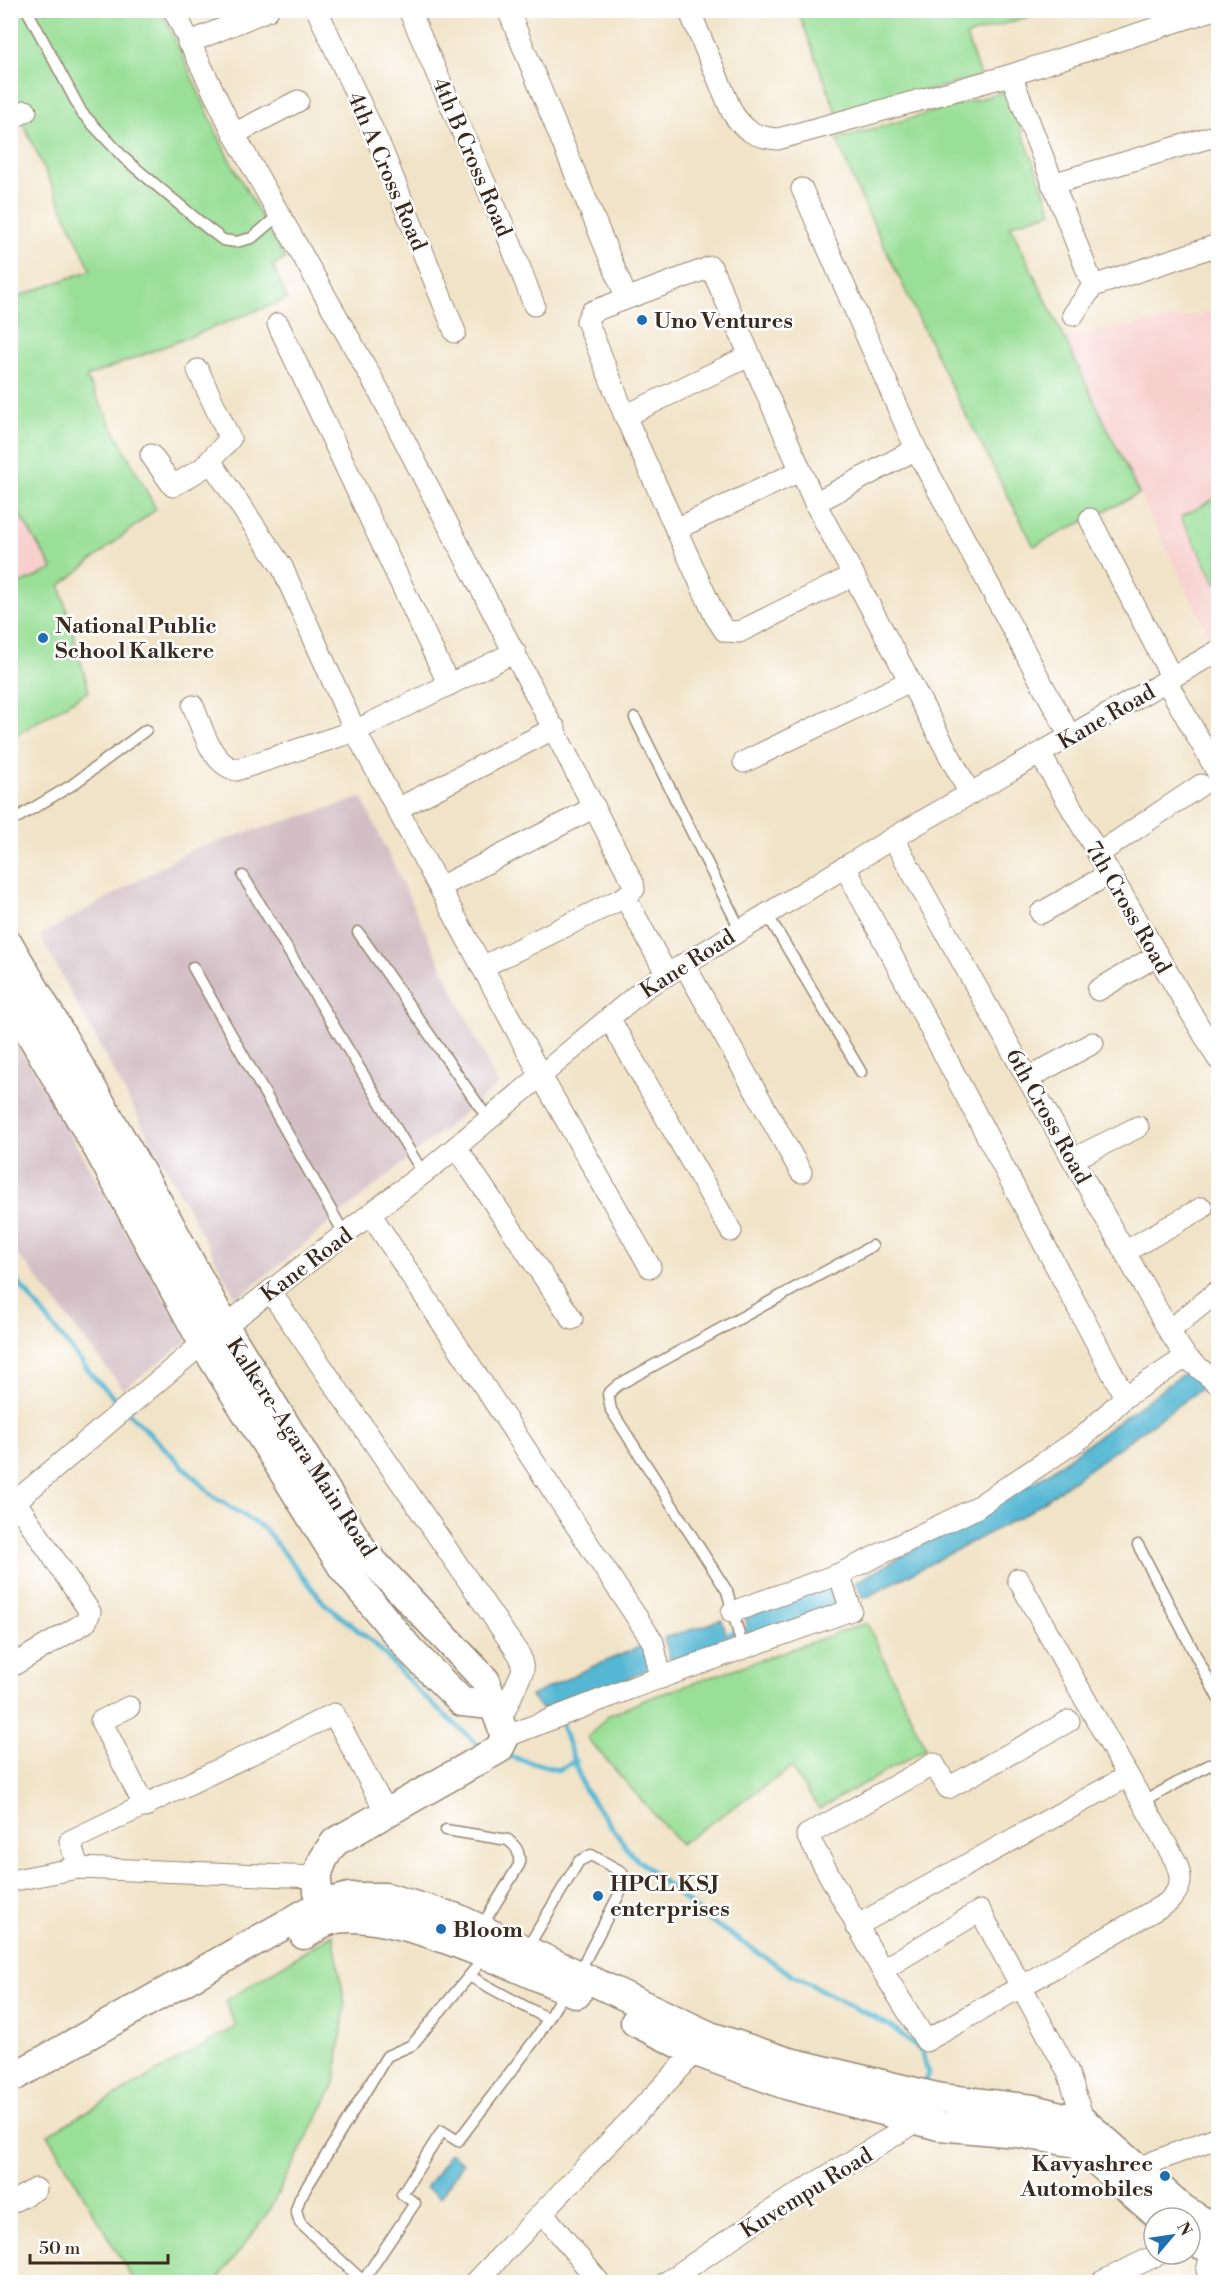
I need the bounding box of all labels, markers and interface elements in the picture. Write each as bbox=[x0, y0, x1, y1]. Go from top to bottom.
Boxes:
street label: 4th B Cross Road bbox=[426, 74, 518, 242]
street label: 4th A Cross Road bbox=[341, 88, 432, 256]
place label: Uno Ventures bbox=[654, 308, 793, 335]
marker: Uno Ventures bbox=[635, 313, 649, 327]
place label: National Public School Kalkere bbox=[55, 613, 217, 665]
marker: National Public School Kalkere bbox=[36, 631, 50, 645]
street label: Kane Road bbox=[1053, 678, 1161, 756]
street label: 7th Cross Road bbox=[1079, 837, 1177, 979]
street label: Kane Road bbox=[635, 923, 741, 1005]
street label: 6th Cross Road bbox=[999, 1044, 1096, 1190]
street label: Kane Road bbox=[256, 1222, 358, 1308]
street label: Kalkere-Agara Main Road bbox=[220, 1333, 382, 1563]
place label: HPCL KSJ enterprises bbox=[610, 1871, 730, 1923]
marker: HPCL KSJ enterprises bbox=[591, 1889, 605, 1903]
place label: Bloom bbox=[453, 1917, 523, 1944]
marker: Bloom bbox=[434, 1922, 448, 1936]
street label: Kuvempu Road bbox=[736, 2142, 878, 2245]
place label: Kavyashree Automobiles bbox=[1020, 2151, 1153, 2203]
marker: Kavyashree Automobiles bbox=[1158, 2169, 1172, 2183]
north arrow bbox=[1142, 2206, 1202, 2266]
text: N bbox=[1172, 2219, 1196, 2240]
scale bar bbox=[30, 2227, 168, 2265]
text: 50 m bbox=[39, 2237, 81, 2260]

